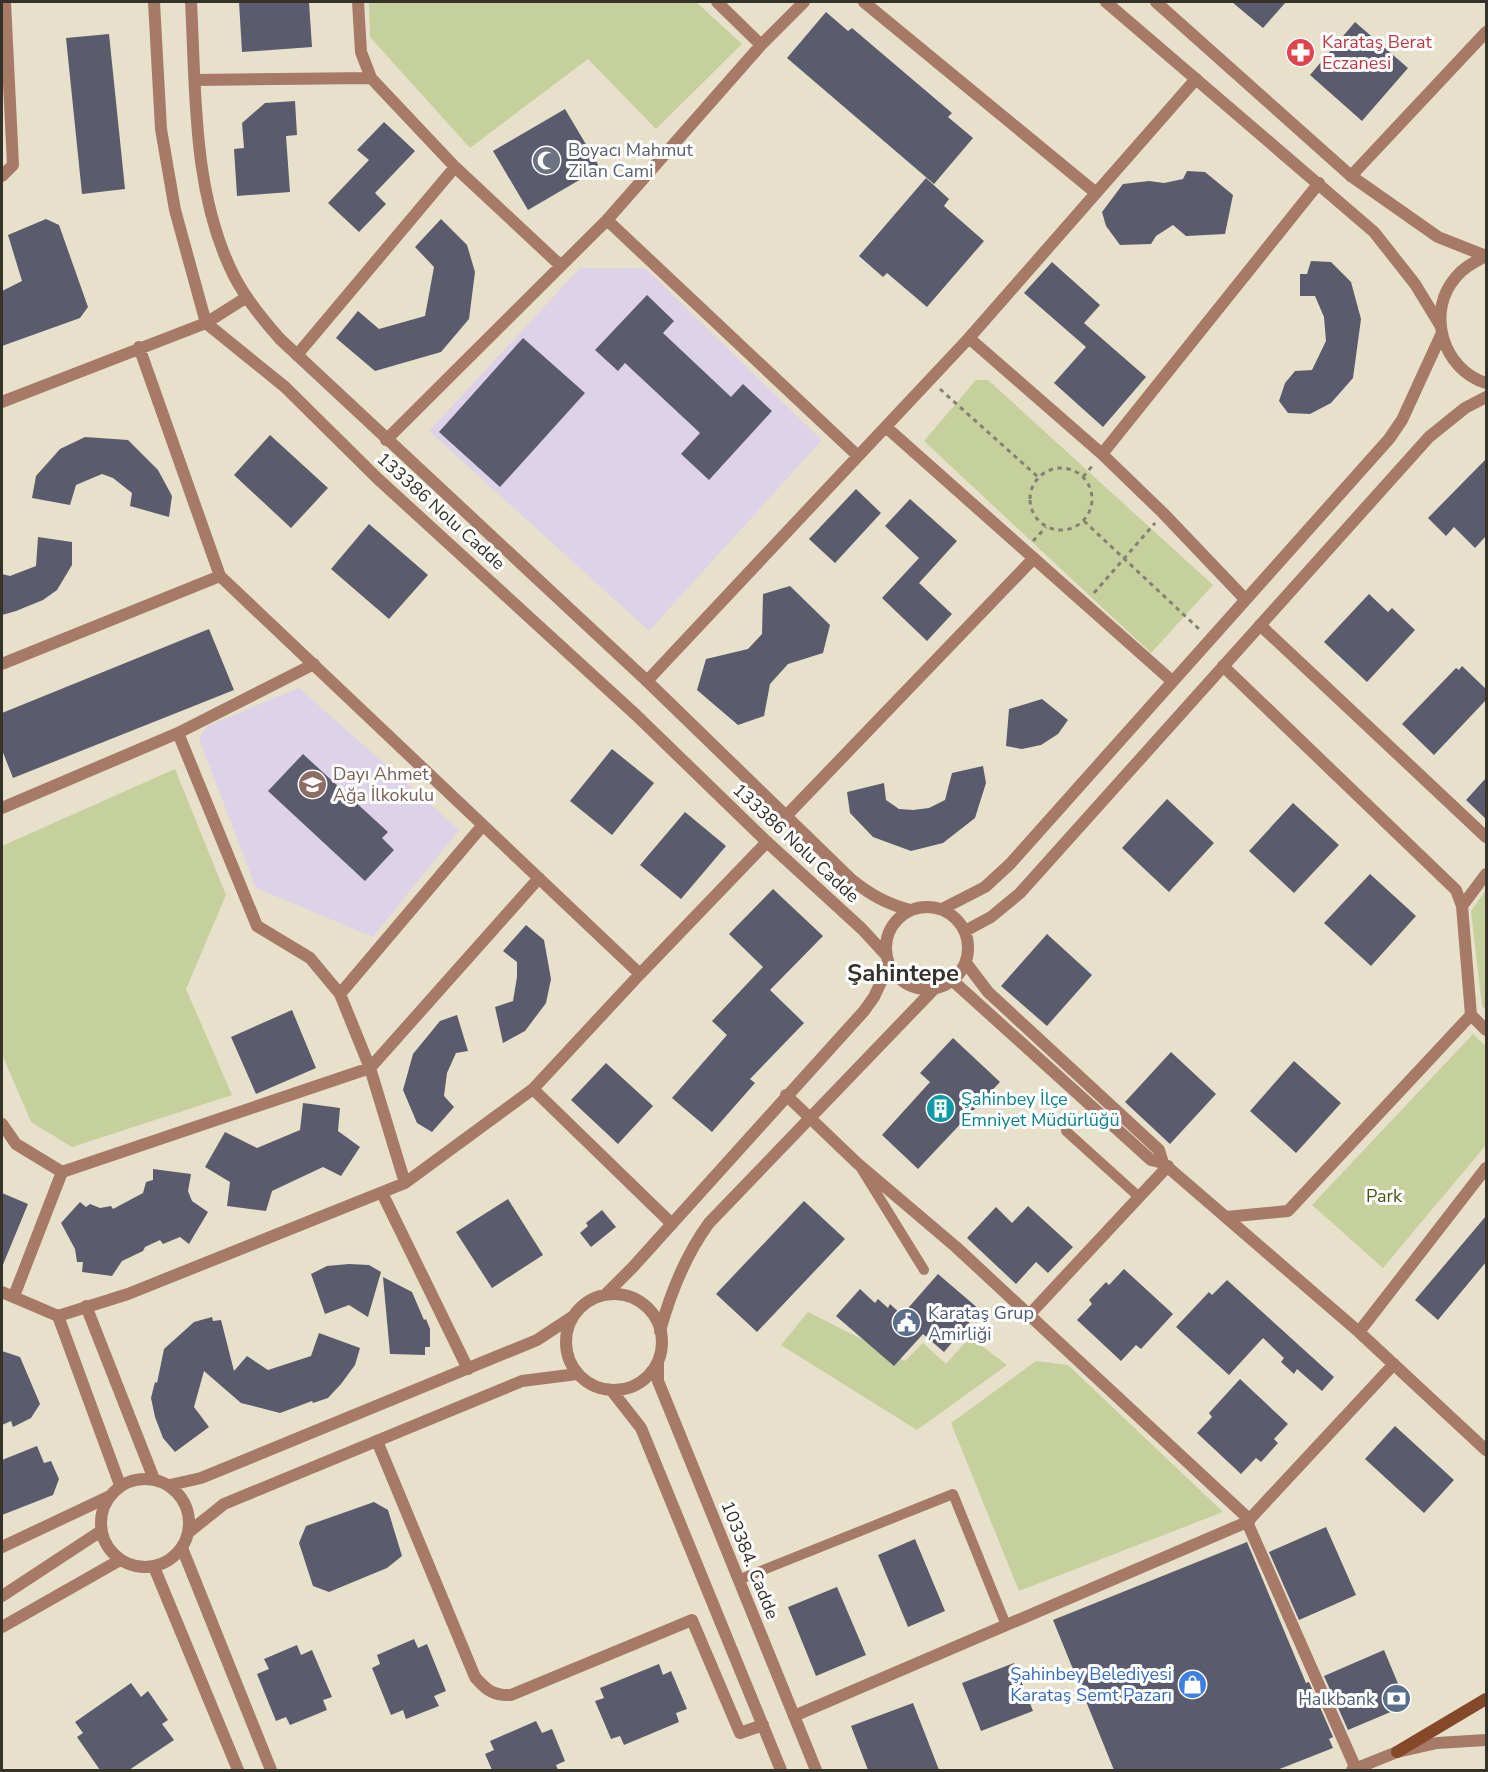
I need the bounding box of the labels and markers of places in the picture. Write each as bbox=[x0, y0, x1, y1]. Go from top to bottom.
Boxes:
place label: Karataş Berat Eczanesi bbox=[1322, 30, 1432, 75]
pharmacy icon: Karataş Berat Eczanesi bbox=[1285, 36, 1317, 68]
place label: Boyacı Mahmut Zilan Cami bbox=[568, 138, 693, 183]
mosque icon: Boyacı Mahmut Zilan Cami bbox=[531, 144, 563, 176]
place label: Dayı Ahmet Ağa İlkokulu bbox=[333, 762, 434, 807]
school or university icon: Dayı Ahmet Ağa İlkokulu bbox=[296, 768, 328, 800]
place label: Şahinbey İlçe Emniyet Müdürlüğü bbox=[961, 1087, 1120, 1132]
building icon: Şahinbey İlçe Emniyet Müdürlüğü bbox=[924, 1093, 956, 1125]
place label: Karataş Grup Amirliği bbox=[928, 1301, 1034, 1346]
public building icon: Karataş Grup Amirliği bbox=[891, 1307, 923, 1339]
place label: Şahinbey Belediyesi Karataş Semt Pazarı bbox=[1010, 1662, 1172, 1707]
shop icon: Şahinbey Belediyesi Karataş Semt Pazarı bbox=[1177, 1668, 1209, 1700]
bank icon: Halkbank bbox=[1380, 1683, 1412, 1715]
place label: Halkbank bbox=[1298, 1687, 1376, 1711]

